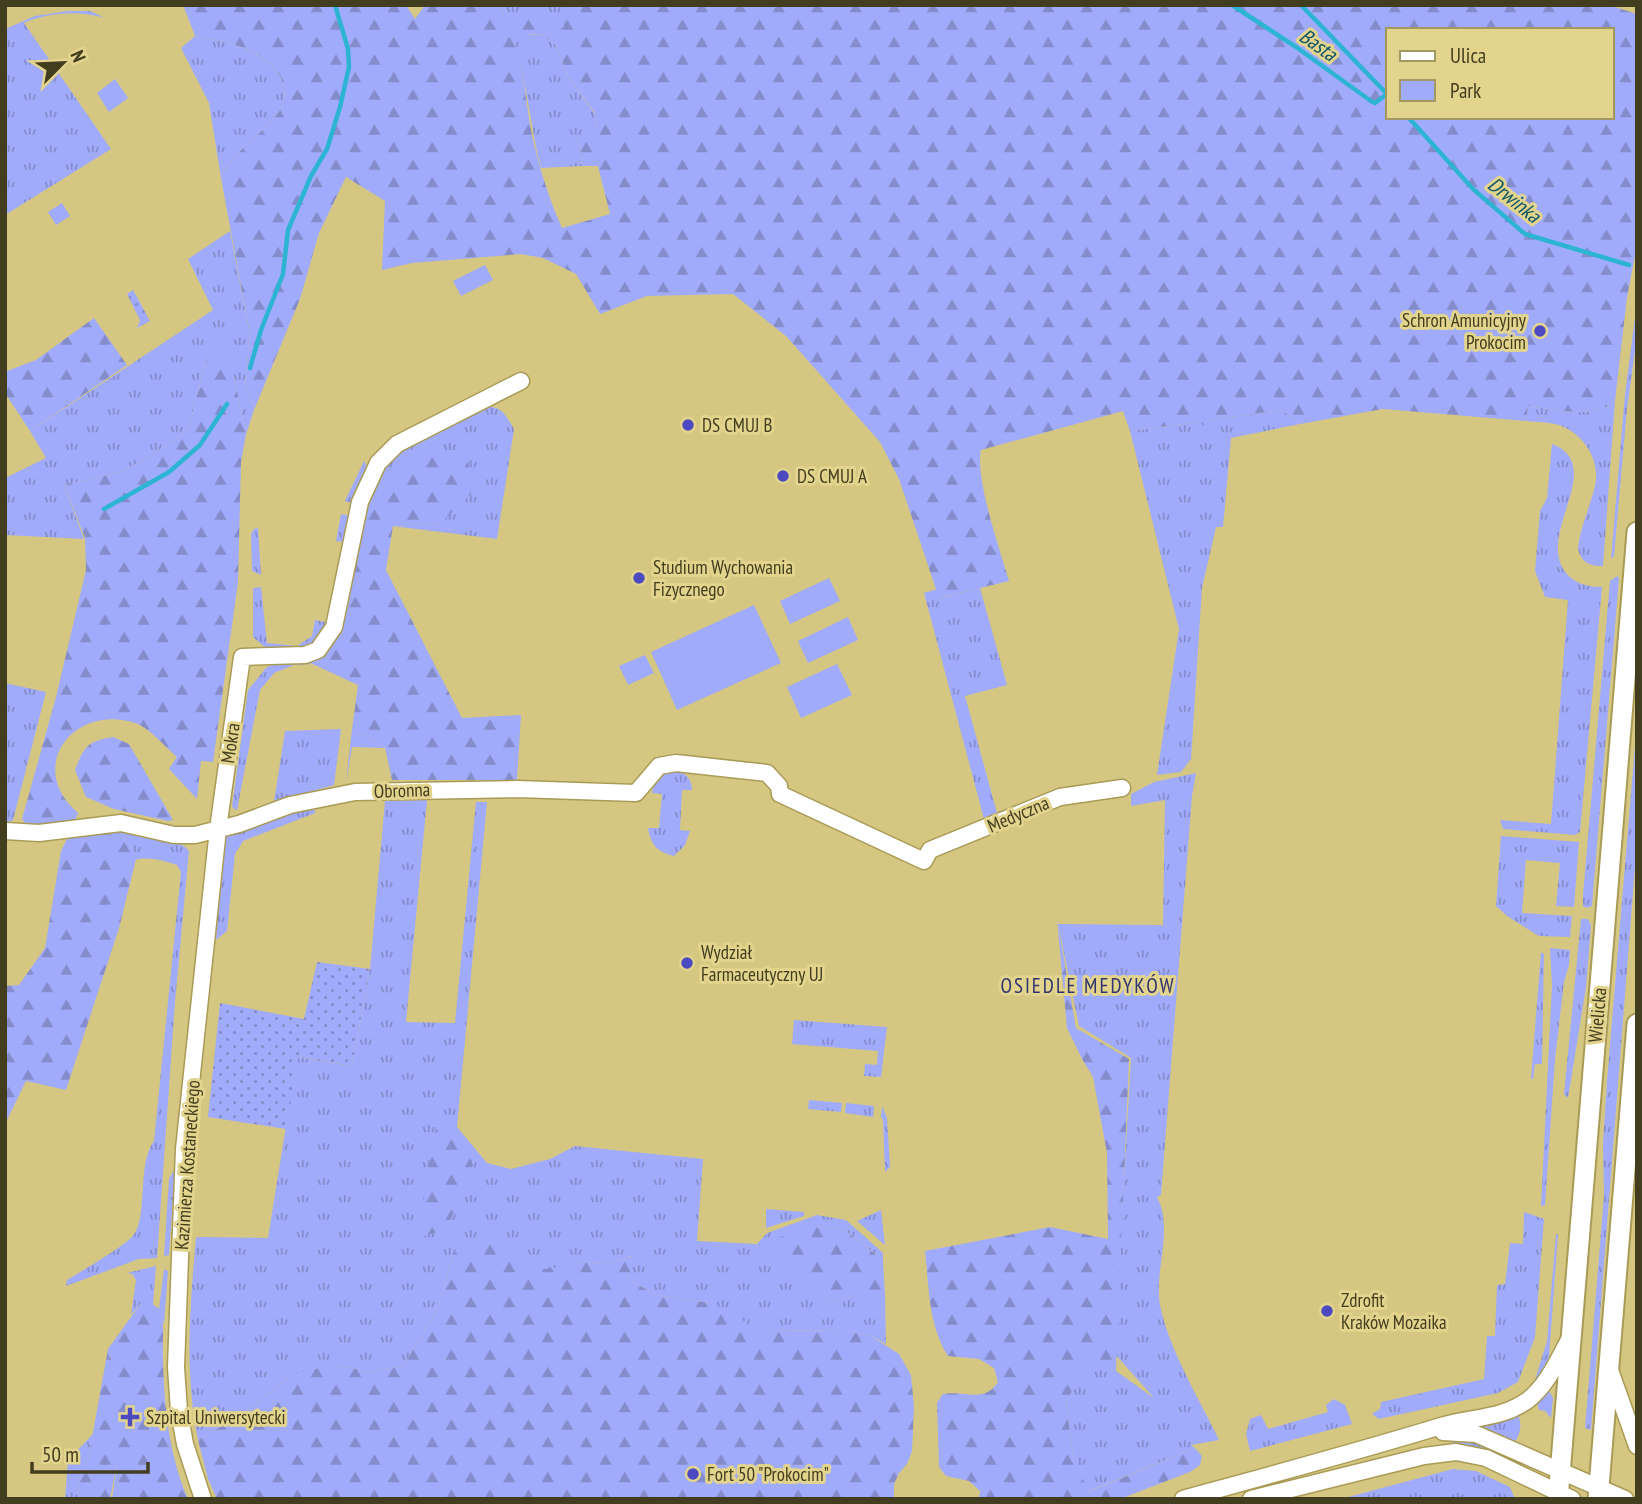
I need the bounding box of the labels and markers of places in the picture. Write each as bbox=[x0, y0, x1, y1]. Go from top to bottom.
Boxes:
place label: Schron Amunicyjny Prokocim bbox=[1402, 308, 1527, 354]
marker: Schron Amunicyjny Prokocim bbox=[1532, 323, 1548, 339]
place label: DS CMUJ B bbox=[702, 413, 772, 437]
marker: DS CMUJ B bbox=[680, 417, 696, 433]
place label: DS CMUJ A bbox=[797, 464, 867, 488]
marker: DS CMUJ A bbox=[775, 468, 791, 484]
place label: Studium Wychowania Fizycznego bbox=[653, 555, 793, 601]
marker: Studium Wychowania Fizycznego bbox=[631, 570, 647, 586]
place label: Wydział Farmaceutyczny UJ bbox=[701, 940, 823, 986]
marker: Wydział Farmaceutyczny UJ bbox=[679, 955, 695, 971]
place label: Zdrofit Kraków Mozaika bbox=[1341, 1288, 1447, 1334]
marker: Zdrofit Kraków Mozaika bbox=[1319, 1303, 1335, 1319]
place label: Szpital Uniwersytecki bbox=[146, 1405, 286, 1429]
marker: Szpital Uniwersytecki bbox=[120, 1407, 140, 1427]
place label: Fort 50 "Prokocim" bbox=[707, 1462, 829, 1486]
marker: Fort 50 "Prokocim" bbox=[685, 1466, 701, 1482]

